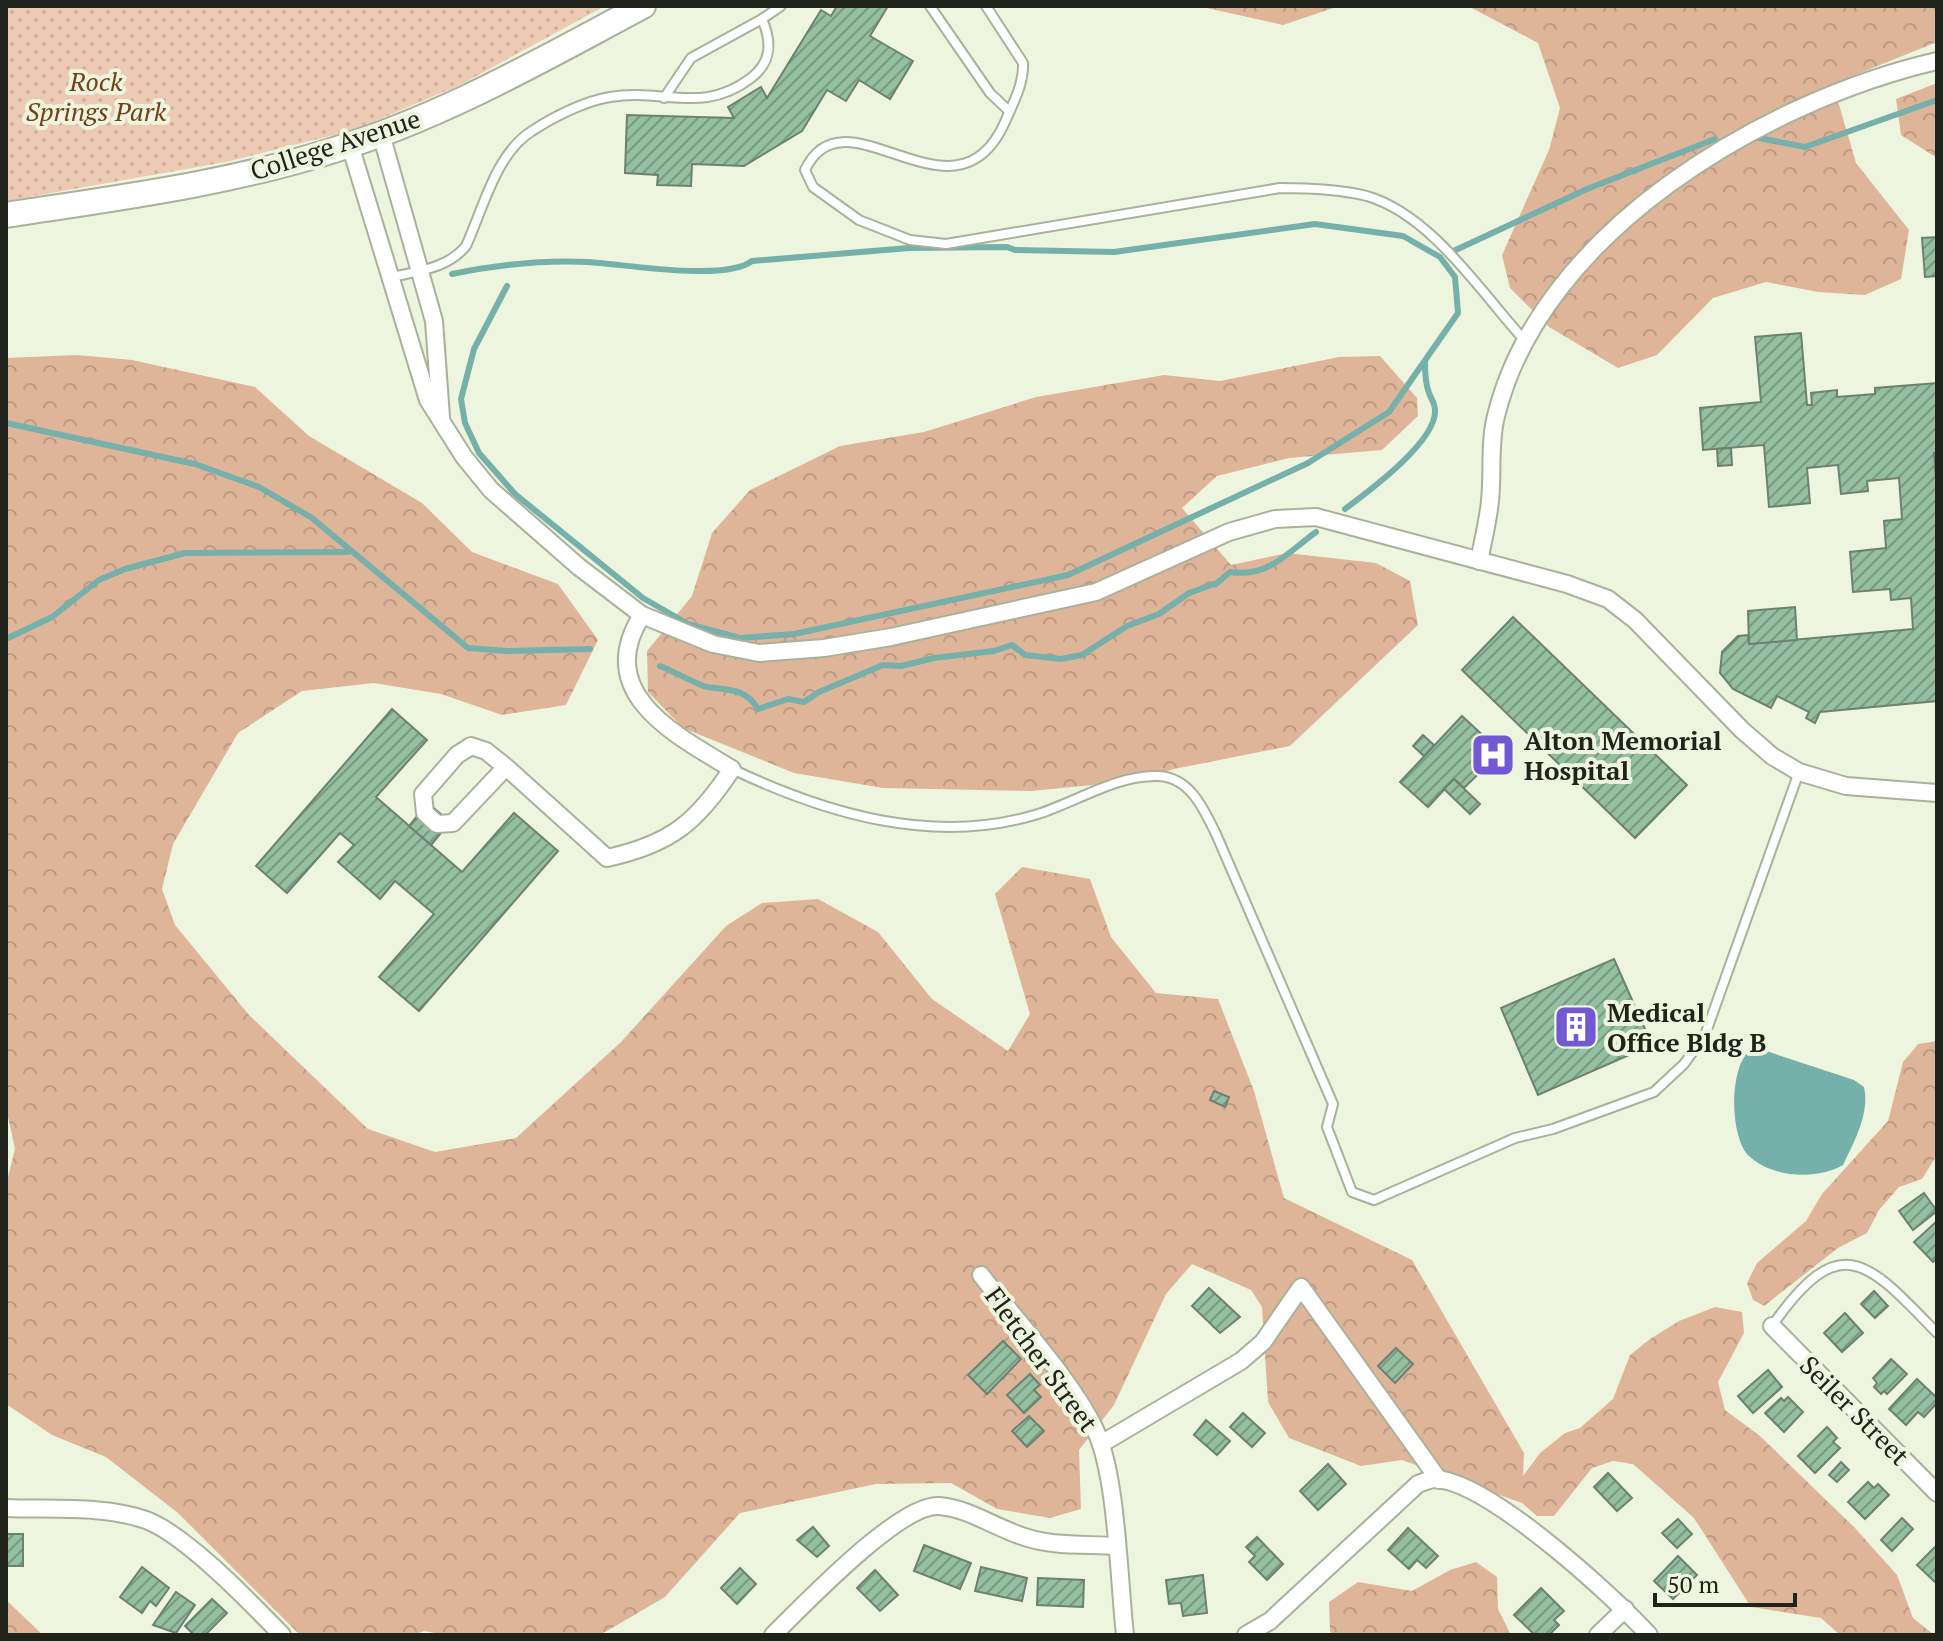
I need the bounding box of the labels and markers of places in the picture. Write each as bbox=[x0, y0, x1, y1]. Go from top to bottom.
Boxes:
place label: Alton Memorial Hospital bbox=[1524, 723, 1722, 787]
hospital icon: Alton Memorial Hospital bbox=[1469, 731, 1517, 779]
place label: Medical Office Bldg B bbox=[1607, 995, 1766, 1059]
building icon: Medical Office Bldg B bbox=[1552, 1003, 1600, 1051]

